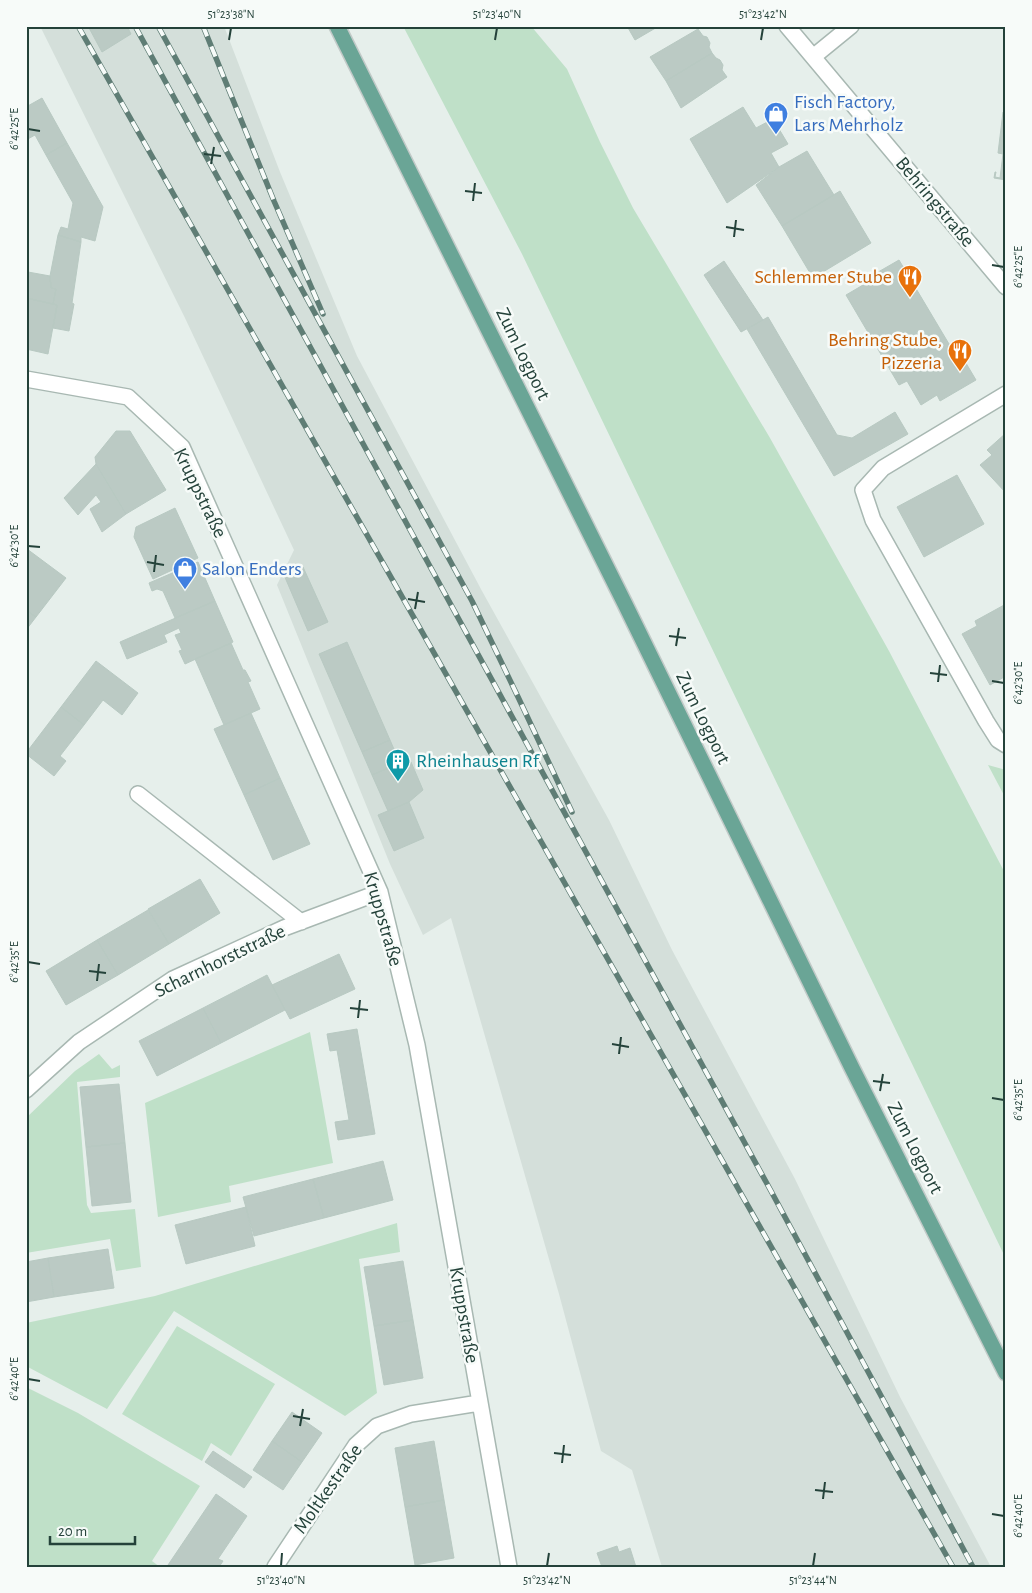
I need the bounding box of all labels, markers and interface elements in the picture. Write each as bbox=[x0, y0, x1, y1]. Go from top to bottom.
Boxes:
text: 51°23'38"N bbox=[207, 8, 255, 20]
text: 51°23'40"N bbox=[473, 8, 521, 20]
text: 51°23'42"N bbox=[739, 8, 787, 20]
place label: Fisch Factory, Lars Mehrholz bbox=[794, 92, 903, 135]
shop icon: Fisch Factory, Lars Mehrholz bbox=[763, 101, 789, 135]
text: 6°42'25"E bbox=[8, 108, 20, 150]
street label: Behringstraße bbox=[892, 153, 978, 251]
text: 6°42'25"E bbox=[1012, 246, 1024, 288]
restaurant icon: Schlemmer Stube bbox=[897, 264, 923, 298]
place label: Schlemmer Stube bbox=[754, 267, 892, 287]
street label: Zum Logport bbox=[492, 305, 554, 404]
place label: Behring Stube, Pizzeria bbox=[828, 330, 942, 373]
restaurant icon: Behring Stube, Pizzeria bbox=[947, 338, 973, 372]
street label: Kruppstraße bbox=[170, 445, 230, 541]
text: 6°42'30"E bbox=[8, 524, 20, 567]
shop icon: Salon Enders bbox=[172, 556, 198, 590]
place label: Salon Enders bbox=[202, 559, 302, 579]
text: 6°42'30"E bbox=[1012, 661, 1024, 704]
street label: Zum Logport bbox=[672, 669, 734, 768]
building icon: Rheinhausen Rf bbox=[385, 748, 411, 782]
place label: Rheinhausen Rf bbox=[416, 751, 540, 771]
street label: Kruppstraße bbox=[360, 869, 406, 969]
street label: Scharnhorststraße bbox=[151, 921, 289, 1001]
text: 6°42'35"E bbox=[8, 941, 20, 983]
text: 6°42'35"E bbox=[1012, 1079, 1024, 1121]
street label: Zum Logport bbox=[883, 1099, 947, 1198]
street label: Kruppstraße bbox=[446, 1265, 482, 1365]
text: 6°42'40"E bbox=[8, 1357, 20, 1401]
street label: Moltkestraße bbox=[290, 1441, 366, 1537]
text: 6°42'40"E bbox=[1012, 1494, 1024, 1538]
scale bar bbox=[50, 1513, 135, 1545]
text: 20 m bbox=[58, 1524, 87, 1539]
text: 51°23'40"N bbox=[257, 1574, 305, 1586]
text: 51°23'42"N bbox=[523, 1574, 571, 1586]
text: 51°23'44"N bbox=[789, 1574, 837, 1586]

